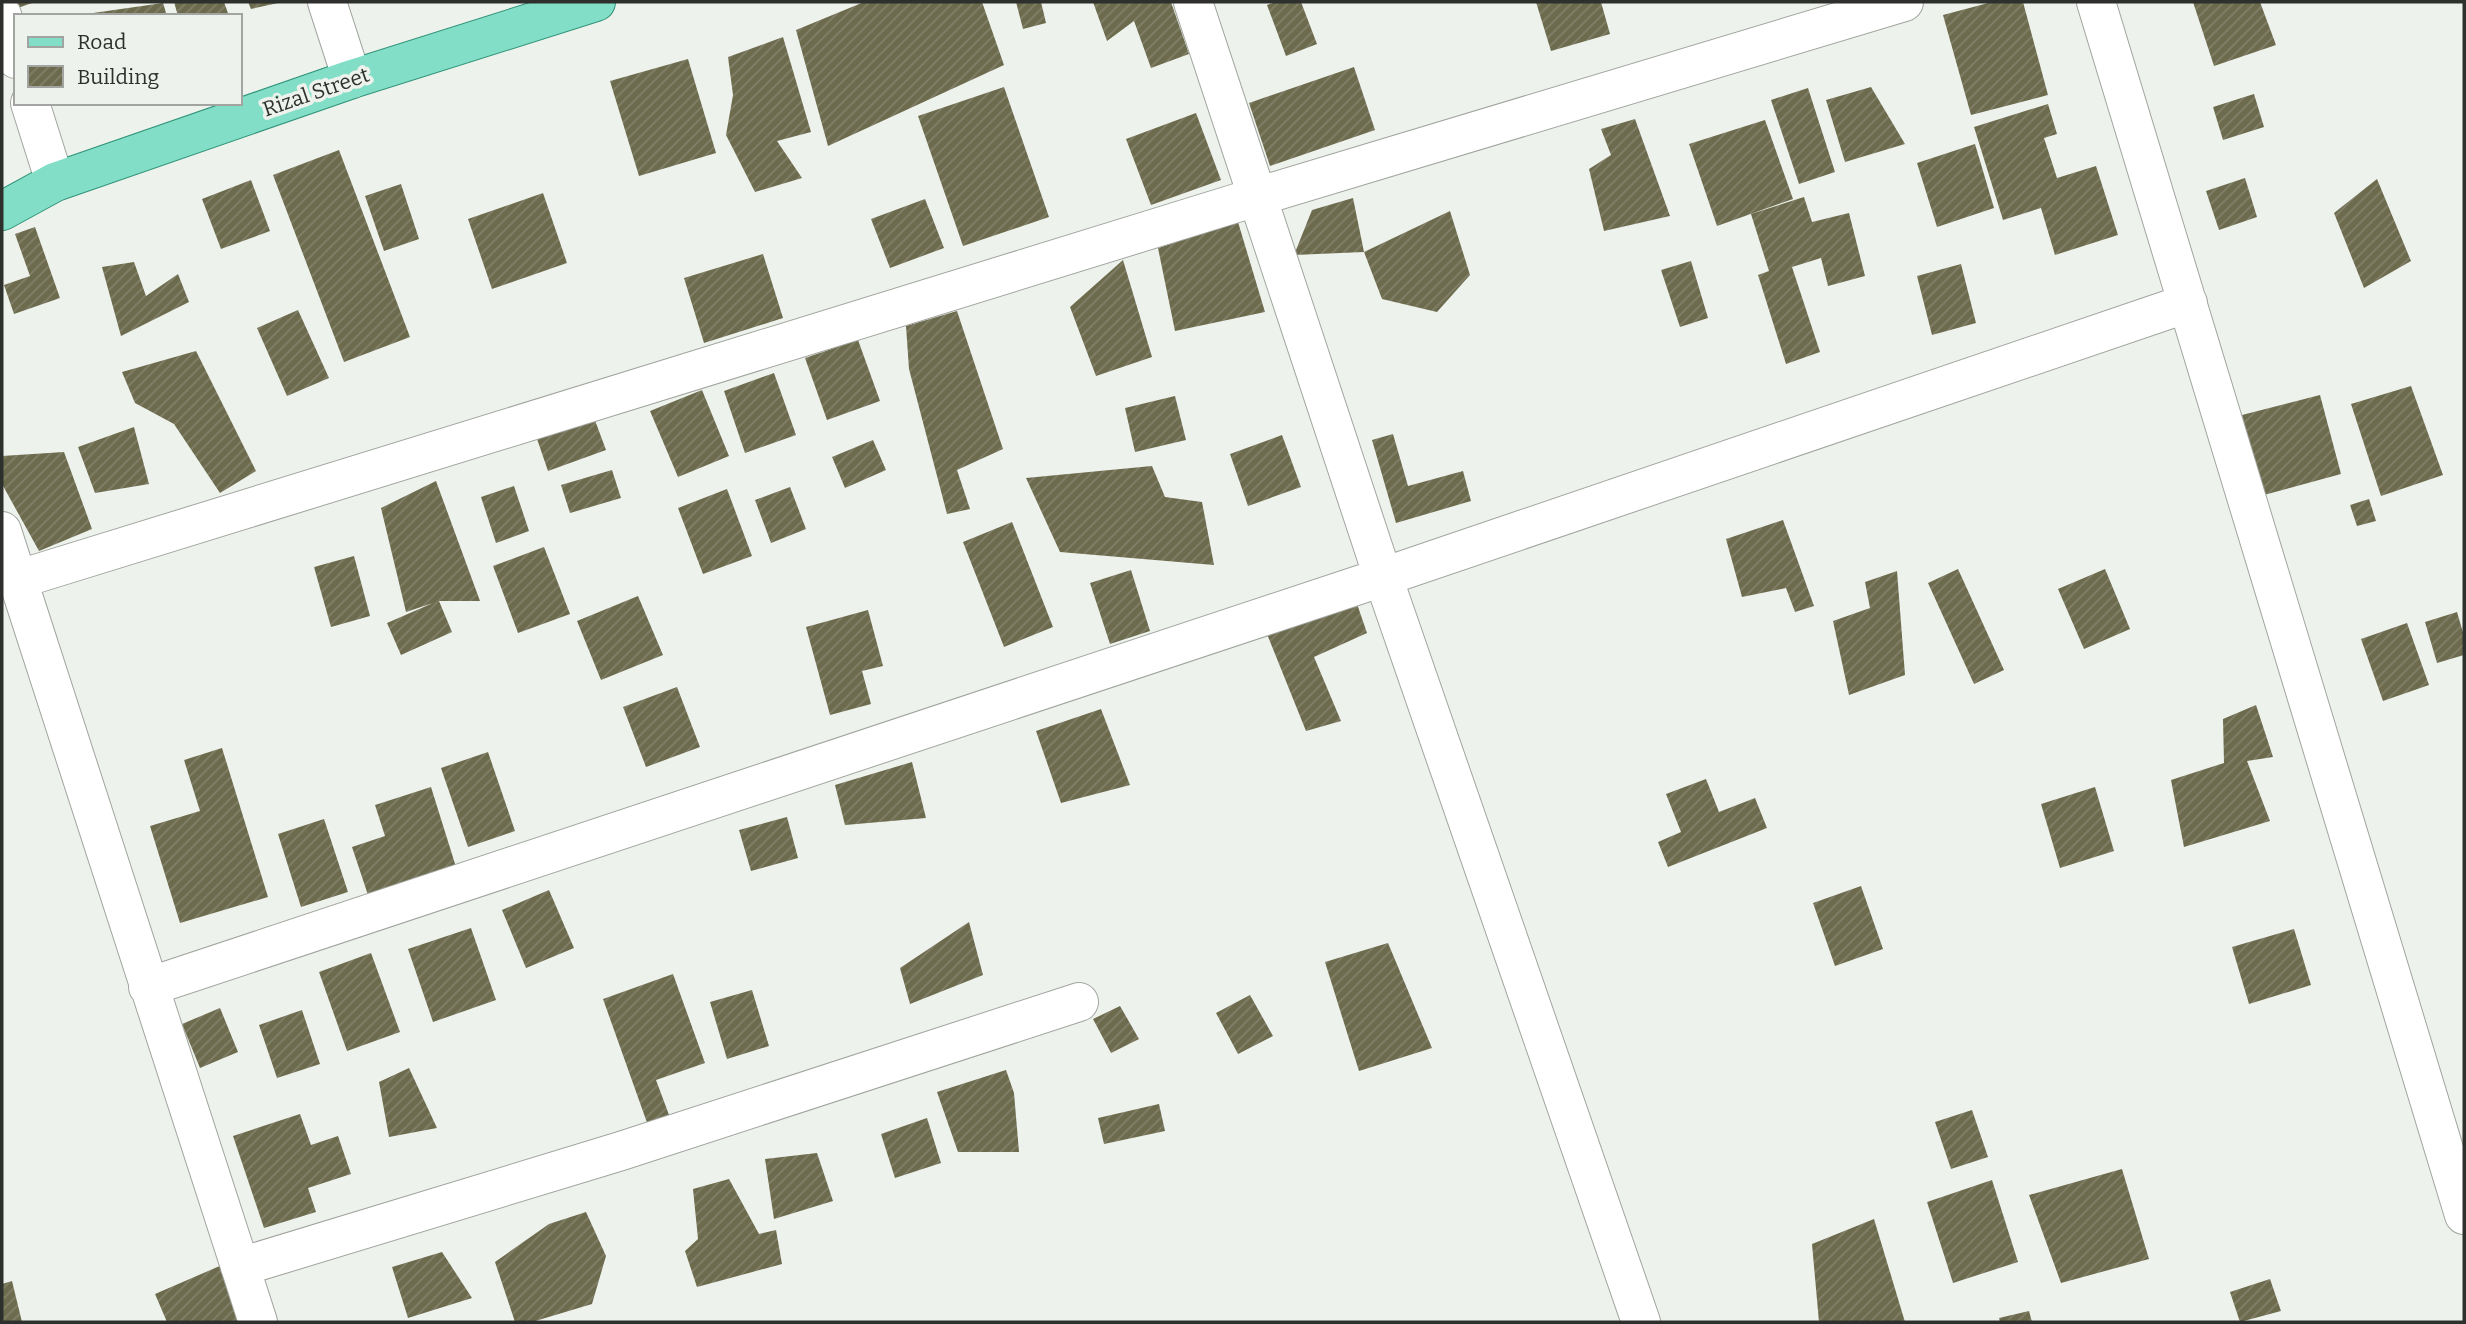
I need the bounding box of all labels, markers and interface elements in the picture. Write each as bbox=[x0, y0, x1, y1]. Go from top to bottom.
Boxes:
legend bbox=[14, 14, 242, 105]
text: Road bbox=[77, 29, 126, 55]
street label: Rizal Street bbox=[259, 62, 373, 122]
text: Building bbox=[77, 64, 160, 90]

